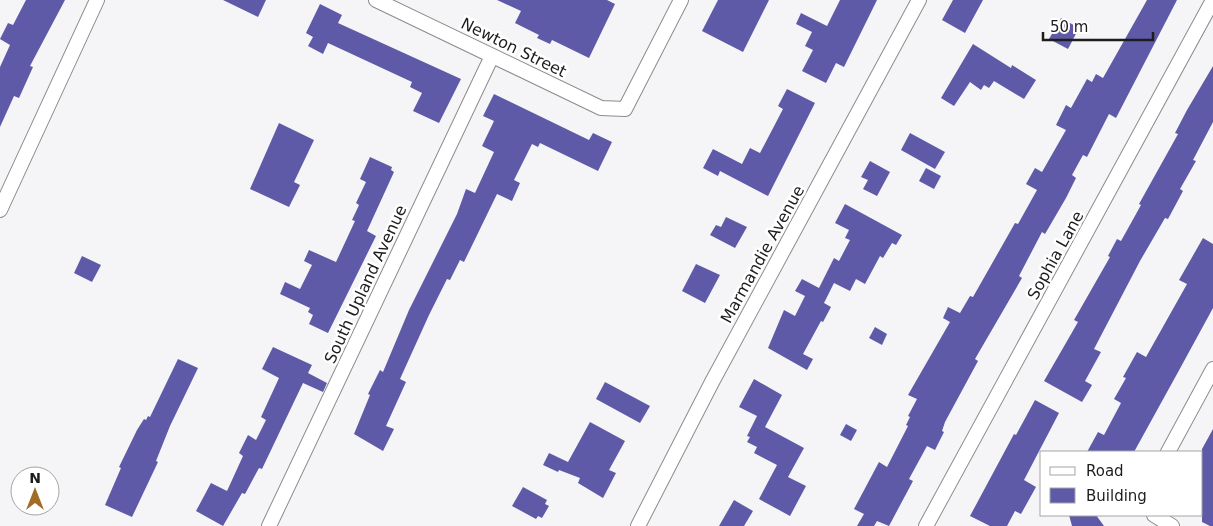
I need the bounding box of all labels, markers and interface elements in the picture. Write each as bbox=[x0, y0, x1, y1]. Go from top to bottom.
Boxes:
scale bar bbox=[1043, 10, 1153, 42]
street label: Newton Street bbox=[458, 14, 570, 81]
text: 50 m bbox=[1050, 18, 1088, 36]
street label: Marmandie Avenue bbox=[717, 182, 808, 326]
street label: South Upland Avenue bbox=[320, 202, 411, 366]
street label: Sophia Lane bbox=[1023, 208, 1088, 303]
legend bbox=[1040, 451, 1203, 516]
text: Road bbox=[1086, 462, 1124, 480]
north arrow bbox=[10, 466, 60, 516]
text: N bbox=[29, 470, 41, 486]
text: Building bbox=[1086, 487, 1147, 505]

